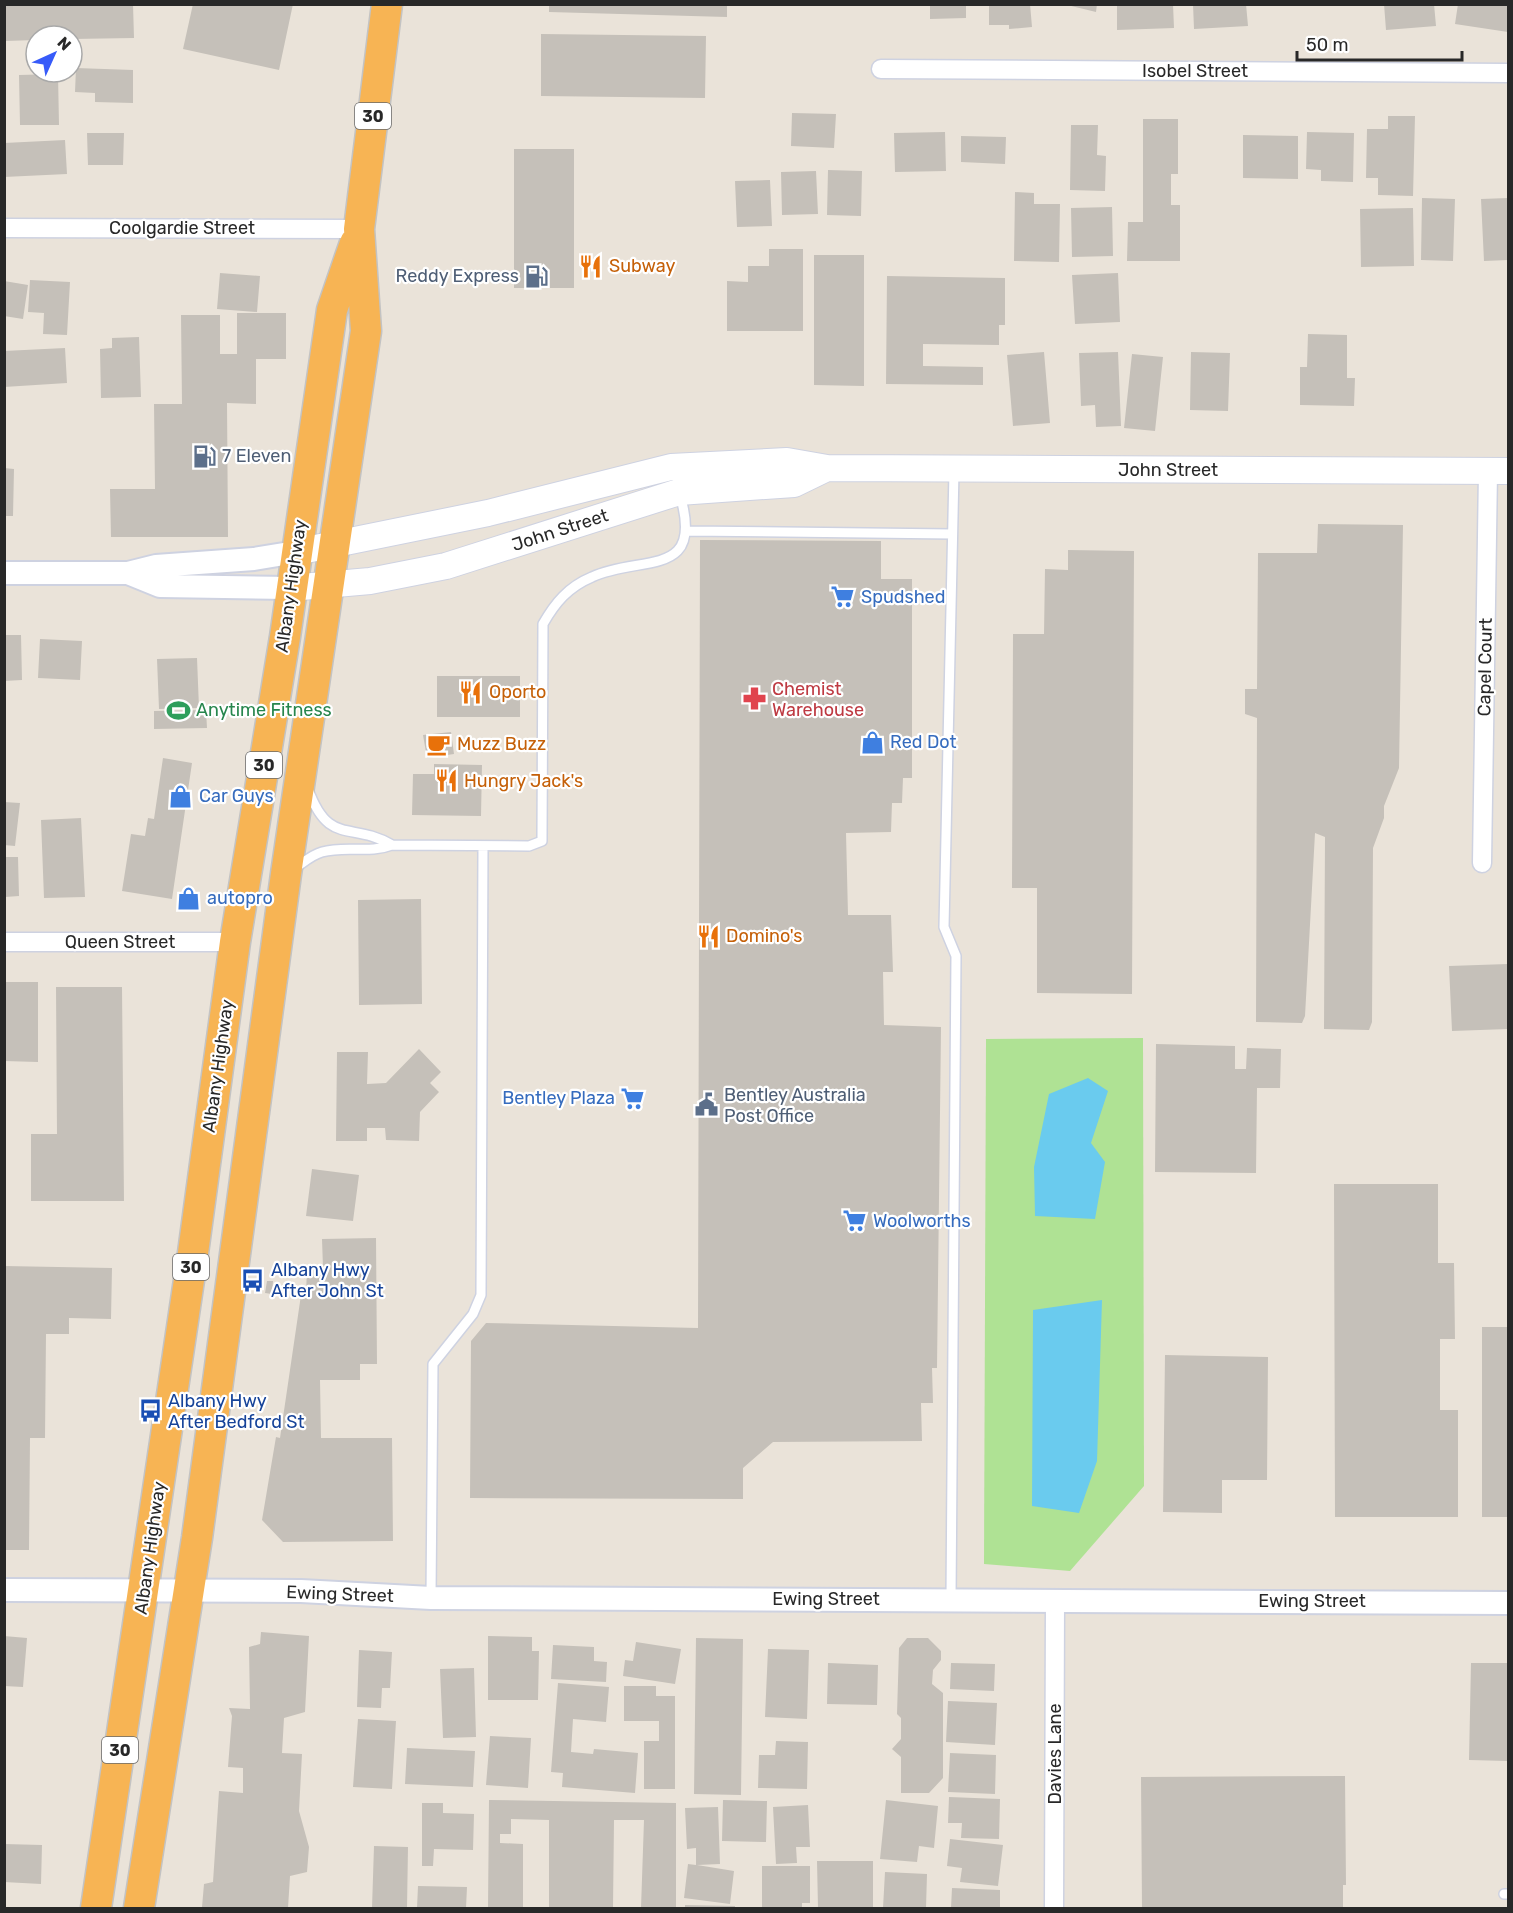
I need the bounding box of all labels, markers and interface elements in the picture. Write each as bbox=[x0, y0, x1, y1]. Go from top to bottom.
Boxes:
north arrow bbox=[24, 24, 84, 84]
scale bar bbox=[1297, 24, 1462, 62]
text: N bbox=[53, 33, 75, 55]
text: 50 m bbox=[1306, 34, 1349, 56]
street label: Isobel Street bbox=[1142, 60, 1248, 82]
road number: 30 bbox=[355, 103, 391, 129]
street label: Coolgardie Street bbox=[109, 217, 255, 239]
restaurant icon: Subway bbox=[578, 253, 604, 279]
place label: Subway bbox=[609, 255, 675, 277]
fuel station icon: Reddy Express bbox=[524, 263, 550, 289]
place label: Reddy Express bbox=[396, 265, 519, 287]
fuel station icon: 7 Eleven bbox=[191, 443, 217, 469]
place label: 7 Eleven bbox=[222, 445, 291, 467]
street label: John Street bbox=[1118, 459, 1218, 481]
street label: John Street bbox=[509, 504, 611, 556]
street label: Albany Highway bbox=[271, 518, 311, 654]
supermarket icon: Spudshed bbox=[830, 584, 856, 610]
place label: Spudshed bbox=[861, 586, 945, 608]
street label: Capel Court bbox=[1473, 618, 1497, 716]
place label: Chemist Warehouse bbox=[772, 678, 864, 721]
restaurant icon: Oporto bbox=[458, 679, 484, 705]
place label: Oporto bbox=[489, 681, 546, 703]
pharmacy icon: Chemist Warehouse bbox=[741, 686, 767, 712]
sports icon: Anytime Fitness bbox=[165, 697, 191, 723]
place label: Anytime Fitness bbox=[196, 699, 332, 721]
shop icon: Red Dot bbox=[859, 729, 885, 755]
cafe icon: Muzz Buzz bbox=[426, 731, 452, 757]
place label: Red Dot bbox=[890, 731, 957, 753]
place label: Muzz Buzz bbox=[457, 733, 546, 755]
road number: 30 bbox=[246, 752, 282, 778]
restaurant icon: Hungry Jack's bbox=[433, 768, 459, 794]
place label: Hungry Jack's bbox=[464, 770, 583, 792]
shop icon: Car Guys bbox=[168, 783, 194, 809]
place label: Car Guys bbox=[199, 785, 274, 807]
shop icon: autopro bbox=[176, 885, 202, 911]
place label: autopro bbox=[207, 887, 273, 909]
restaurant icon: Domino's bbox=[695, 923, 721, 949]
place label: Domino's bbox=[726, 925, 803, 947]
street label: Queen Street bbox=[65, 931, 175, 953]
street label: Albany Highway bbox=[198, 998, 238, 1134]
place label: Bentley Australia Post Office bbox=[724, 1084, 866, 1127]
supermarket icon: Bentley Plaza bbox=[620, 1085, 646, 1111]
place label: Bentley Plaza bbox=[502, 1087, 615, 1109]
public building icon: Bentley Australia Post Office bbox=[693, 1092, 719, 1118]
supermarket icon: Woolworths bbox=[842, 1208, 868, 1234]
place label: Woolworths bbox=[873, 1210, 971, 1232]
road number: 30 bbox=[173, 1254, 209, 1280]
place label: Albany Hwy After John St bbox=[271, 1259, 384, 1302]
bus stop icon: Albany Hwy After John St bbox=[240, 1267, 266, 1293]
place label: Albany Hwy After Bedford St bbox=[168, 1390, 304, 1433]
bus stop icon: Albany Hwy After Bedford St bbox=[137, 1398, 163, 1424]
street label: Albany Highway bbox=[130, 1480, 170, 1616]
street label: Ewing Street bbox=[286, 1581, 394, 1607]
street label: Ewing Street bbox=[772, 1588, 880, 1610]
street label: Ewing Street bbox=[1258, 1590, 1366, 1612]
street label: Davies Lane bbox=[1044, 1703, 1066, 1805]
road number: 30 bbox=[102, 1737, 138, 1763]

